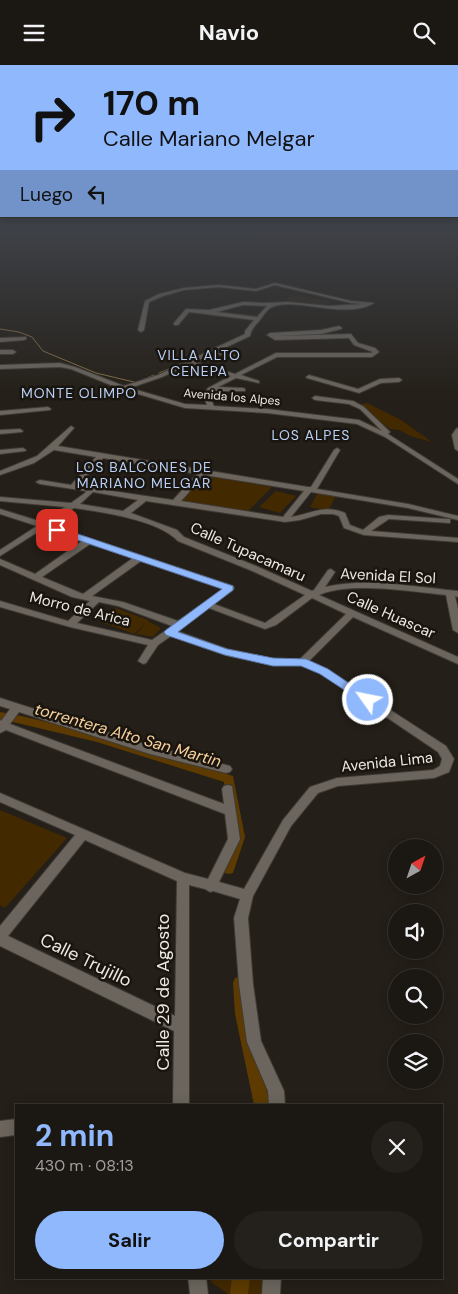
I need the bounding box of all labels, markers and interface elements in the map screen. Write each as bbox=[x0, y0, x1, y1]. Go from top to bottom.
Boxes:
text: Navio bbox=[199, 18, 259, 47]
icon: menu bbox=[20, 19, 48, 47]
icon: search bbox=[410, 19, 438, 47]
text: 170 m bbox=[103, 80, 200, 126]
icon: right bbox=[20, 85, 85, 150]
text: Calle Mariano Melgar bbox=[103, 124, 315, 153]
icon: left bbox=[83, 180, 111, 208]
text: Luego bbox=[20, 182, 73, 207]
district label: VILLA ALTO CENEPA bbox=[157, 346, 241, 380]
district label: MONTE OLIMPO bbox=[21, 384, 137, 402]
street label: Avenida los Alpes bbox=[183, 385, 281, 409]
district label: LOS ALPES bbox=[272, 426, 350, 444]
district label: LOS BALCONES DE MARIANO MELGAR bbox=[76, 458, 212, 492]
pin bbox=[36, 509, 78, 551]
icon: arrive bbox=[43, 516, 71, 544]
street label: Calle Tupacamaru bbox=[187, 518, 309, 586]
street label: Avenida El Sol bbox=[340, 564, 436, 588]
street label: Morro de Arica bbox=[28, 587, 132, 631]
street label: Calle Huascar bbox=[344, 587, 439, 644]
position arrow bbox=[341, 673, 393, 725]
water label: torrentera Alto San Martin bbox=[32, 698, 224, 772]
street label: Avenida Lima bbox=[340, 747, 434, 777]
north arrow bbox=[388, 839, 442, 894]
map controls bbox=[388, 839, 443, 1089]
button: sound bbox=[388, 904, 443, 959]
street label: Calle 29 de Agosto bbox=[151, 914, 175, 1070]
street label: Calle Trujillo bbox=[36, 927, 136, 993]
button: search bbox=[388, 969, 443, 1024]
button: layers bbox=[388, 1034, 443, 1089]
text: 2 min bbox=[35, 1116, 114, 1155]
button: close bbox=[371, 1121, 423, 1173]
text: 430 m · 08:13 bbox=[35, 1155, 134, 1176]
button: Salir bbox=[35, 1211, 224, 1269]
button: Compartir bbox=[234, 1211, 423, 1269]

